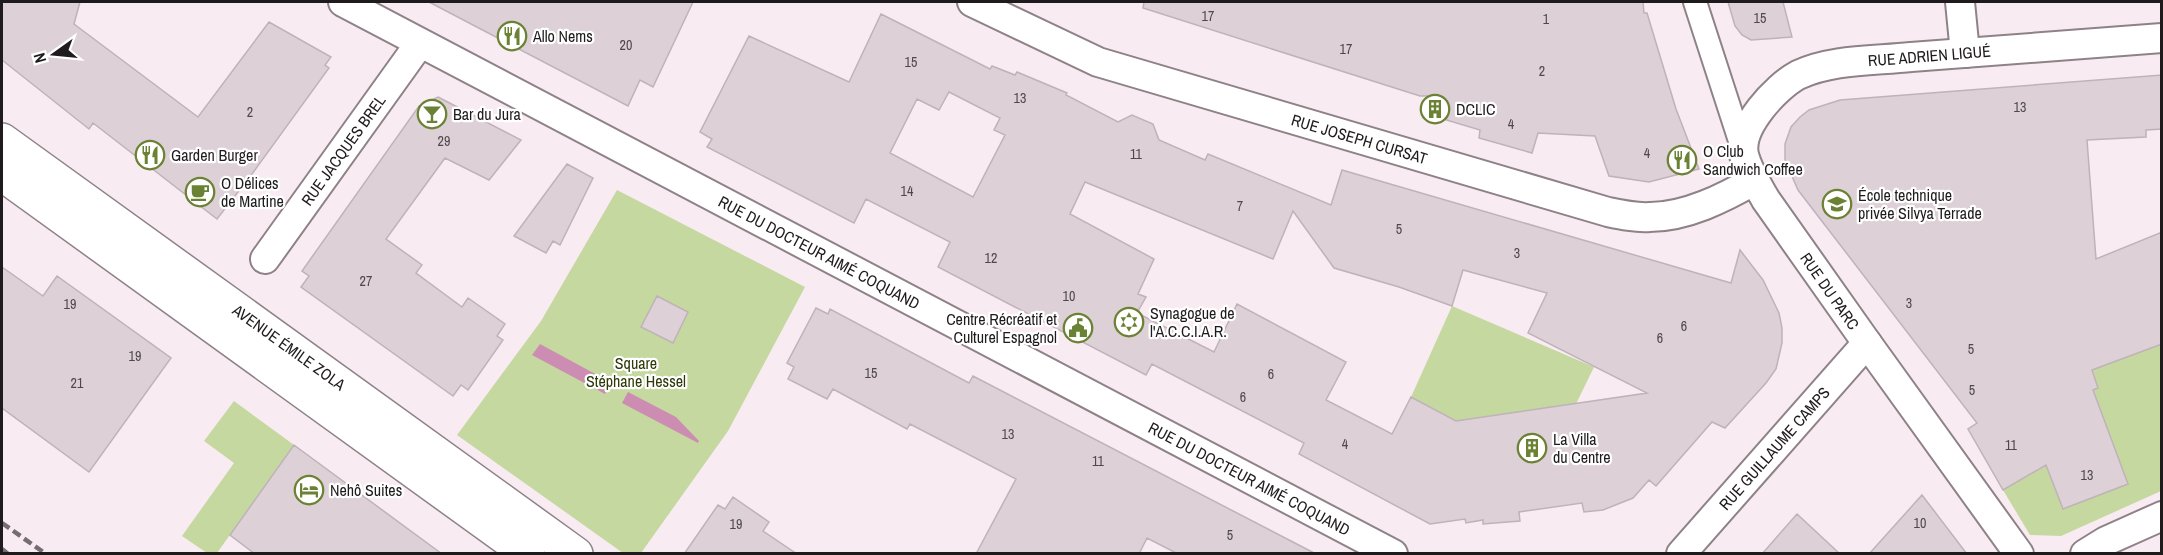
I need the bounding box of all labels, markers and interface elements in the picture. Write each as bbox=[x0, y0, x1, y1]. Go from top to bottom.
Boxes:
house number: 17 bbox=[1202, 7, 1214, 25]
house number: 15 bbox=[1754, 9, 1766, 27]
house number: 1 bbox=[1543, 10, 1550, 28]
restaurant icon: Allo Nems bbox=[496, 20, 528, 52]
north arrow bbox=[24, 24, 84, 84]
place label: Allo Nems bbox=[532, 25, 593, 47]
house number: 20 bbox=[620, 36, 632, 54]
house number: 17 bbox=[1340, 40, 1352, 58]
street label: RUE ADRIEN LIGUÉ bbox=[1867, 40, 1992, 71]
text: N bbox=[28, 50, 51, 65]
house number: 15 bbox=[905, 53, 917, 71]
house number: 2 bbox=[1539, 62, 1545, 80]
house number: 13 bbox=[1014, 89, 1026, 107]
street label: RUE JACQUES BREL bbox=[296, 90, 391, 210]
building icon: DCLIC bbox=[1419, 93, 1451, 125]
bar icon: Bar du Jura bbox=[416, 98, 448, 130]
place label: DCLIC bbox=[1456, 98, 1495, 120]
house number: 13 bbox=[2014, 98, 2026, 116]
house number: 2 bbox=[247, 103, 253, 121]
place label: Bar du Jura bbox=[453, 103, 522, 125]
street label: RUE JOSEPH CURSAT bbox=[1289, 108, 1430, 169]
house number: 4 bbox=[1508, 115, 1515, 133]
house number: 29 bbox=[438, 132, 450, 150]
restaurant icon: Garden Burger bbox=[134, 139, 166, 171]
place label: O Club Sandwich Coffee bbox=[1703, 140, 1803, 180]
place label: Garden Burger bbox=[171, 144, 258, 166]
house number: 4 bbox=[1644, 144, 1651, 162]
restaurant icon: O Club Sandwich Coffee bbox=[1666, 144, 1698, 176]
house number: 11 bbox=[1130, 145, 1143, 163]
place label: O Délices de Martine bbox=[221, 172, 284, 212]
cafe icon: O Délices de Martine bbox=[184, 176, 216, 208]
house number: 14 bbox=[901, 182, 914, 200]
place label: École technique privée Silvya Terrade bbox=[1858, 184, 1982, 224]
school or university icon: École technique privée Silvya Terrade bbox=[1821, 188, 1853, 220]
street label: RUE DU DOCTEUR AIMÉ COQUAND bbox=[715, 190, 924, 314]
house number: 7 bbox=[1237, 197, 1243, 215]
house number: 5 bbox=[1396, 220, 1402, 238]
house number: 3 bbox=[1514, 244, 1520, 262]
street label: RUE DU PARC bbox=[1795, 248, 1865, 334]
house number: 12 bbox=[985, 249, 997, 267]
house number: 27 bbox=[360, 272, 372, 290]
house number: 10 bbox=[1063, 287, 1075, 305]
house number: 3 bbox=[1906, 294, 1912, 312]
house number: 19 bbox=[64, 295, 76, 313]
street label: AVENUE ÉMILE ZOLA bbox=[227, 298, 350, 395]
place label: Synagogue de l'A.C.C.I.A.R. bbox=[1150, 302, 1235, 342]
synagogue icon: Synagogue de l'A.C.C.I.A.R. bbox=[1113, 306, 1145, 338]
place label: Centre Récréatif et Culturel Espagnol bbox=[946, 308, 1057, 348]
public building icon: Centre Récréatif et Culturel Espagnol bbox=[1062, 312, 1094, 344]
house number: 6 bbox=[1681, 317, 1687, 335]
house number: 6 bbox=[1657, 329, 1663, 347]
house number: 5 bbox=[1968, 340, 1974, 358]
house number: 19 bbox=[129, 347, 141, 365]
park label: Square Stéphane Hessel bbox=[586, 352, 686, 392]
house number: 15 bbox=[865, 364, 877, 382]
house number: 6 bbox=[1268, 365, 1274, 383]
house number: 21 bbox=[71, 374, 84, 392]
house number: 5 bbox=[1969, 381, 1975, 399]
street label: RUE GUILLAUME CAMPS bbox=[1714, 382, 1835, 515]
house number: 6 bbox=[1240, 388, 1246, 406]
street label: RUE DU DOCTEUR AIMÉ COQUAND bbox=[1145, 416, 1354, 541]
house number: 13 bbox=[1002, 425, 1014, 443]
place label: La Villa du Centre bbox=[1553, 428, 1611, 468]
building icon: La Villa du Centre bbox=[1516, 432, 1548, 464]
house number: 4 bbox=[1342, 435, 1349, 453]
house number: 11 bbox=[2005, 436, 2018, 454]
house number: 11 bbox=[1092, 452, 1105, 470]
house number: 13 bbox=[2081, 466, 2093, 484]
hotel icon: Nehô Suites bbox=[293, 474, 325, 506]
place label: Nehô Suites bbox=[330, 479, 402, 501]
house number: 10 bbox=[1914, 514, 1926, 532]
house number: 19 bbox=[730, 515, 742, 533]
house number: 5 bbox=[1227, 526, 1233, 544]

